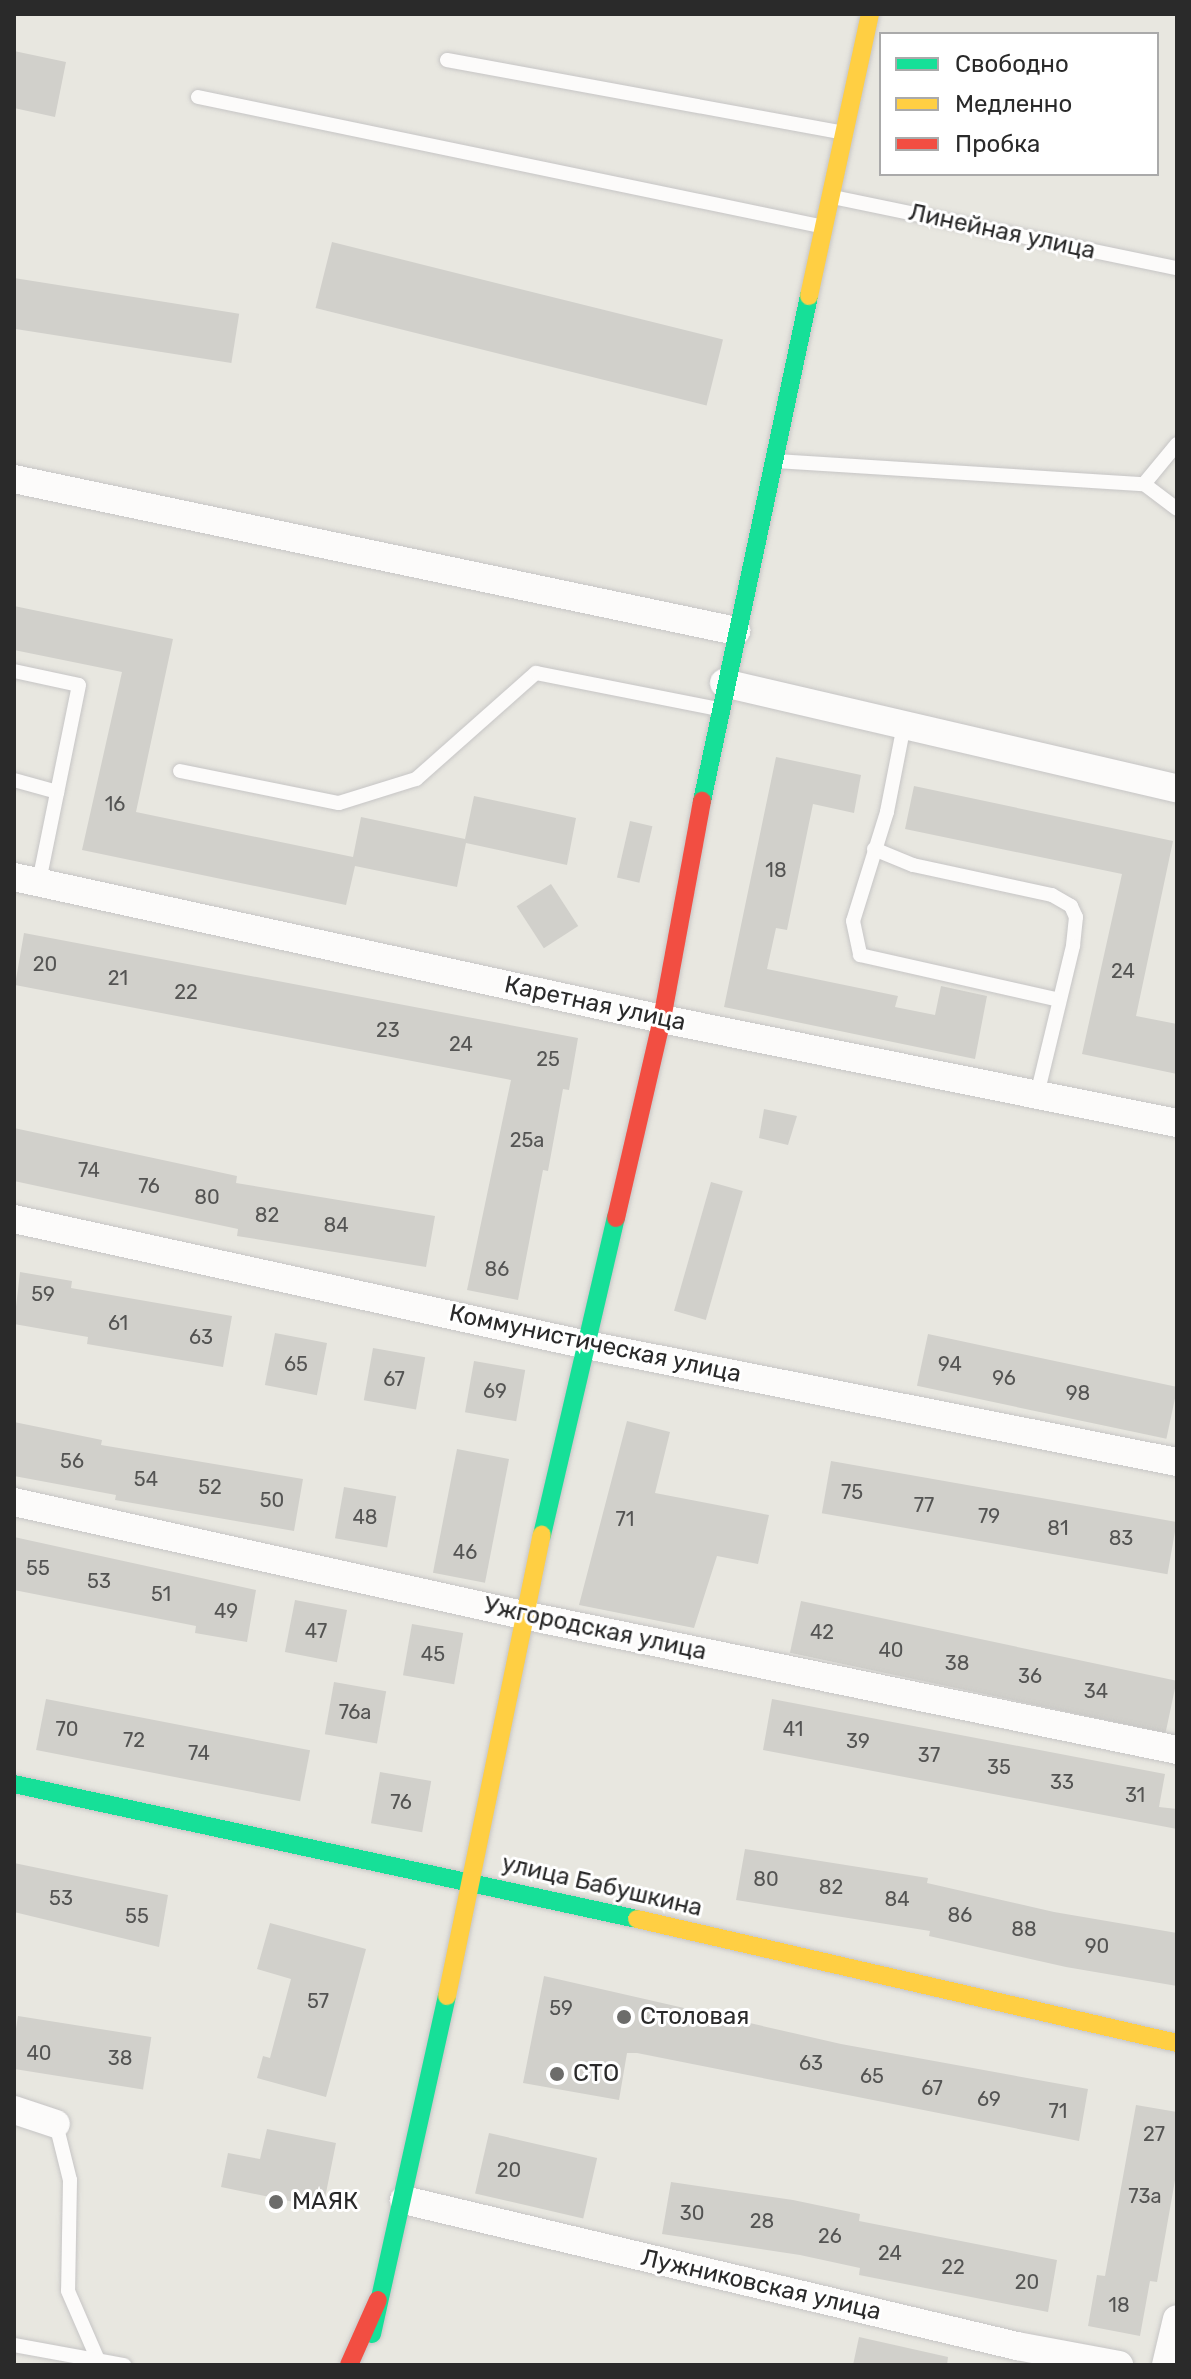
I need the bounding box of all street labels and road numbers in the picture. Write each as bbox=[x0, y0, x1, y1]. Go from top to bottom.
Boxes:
street label: Линейная улица bbox=[906, 198, 1098, 266]
street label: Каретная улица bbox=[502, 971, 688, 1037]
street label: Коммунистическая улица bbox=[446, 1299, 744, 1389]
street label: Ужгородская улица bbox=[481, 1591, 709, 1667]
street label: улица Бабушкина bbox=[499, 1849, 705, 1923]
street label: Лужниковская улица bbox=[638, 2243, 884, 2327]

